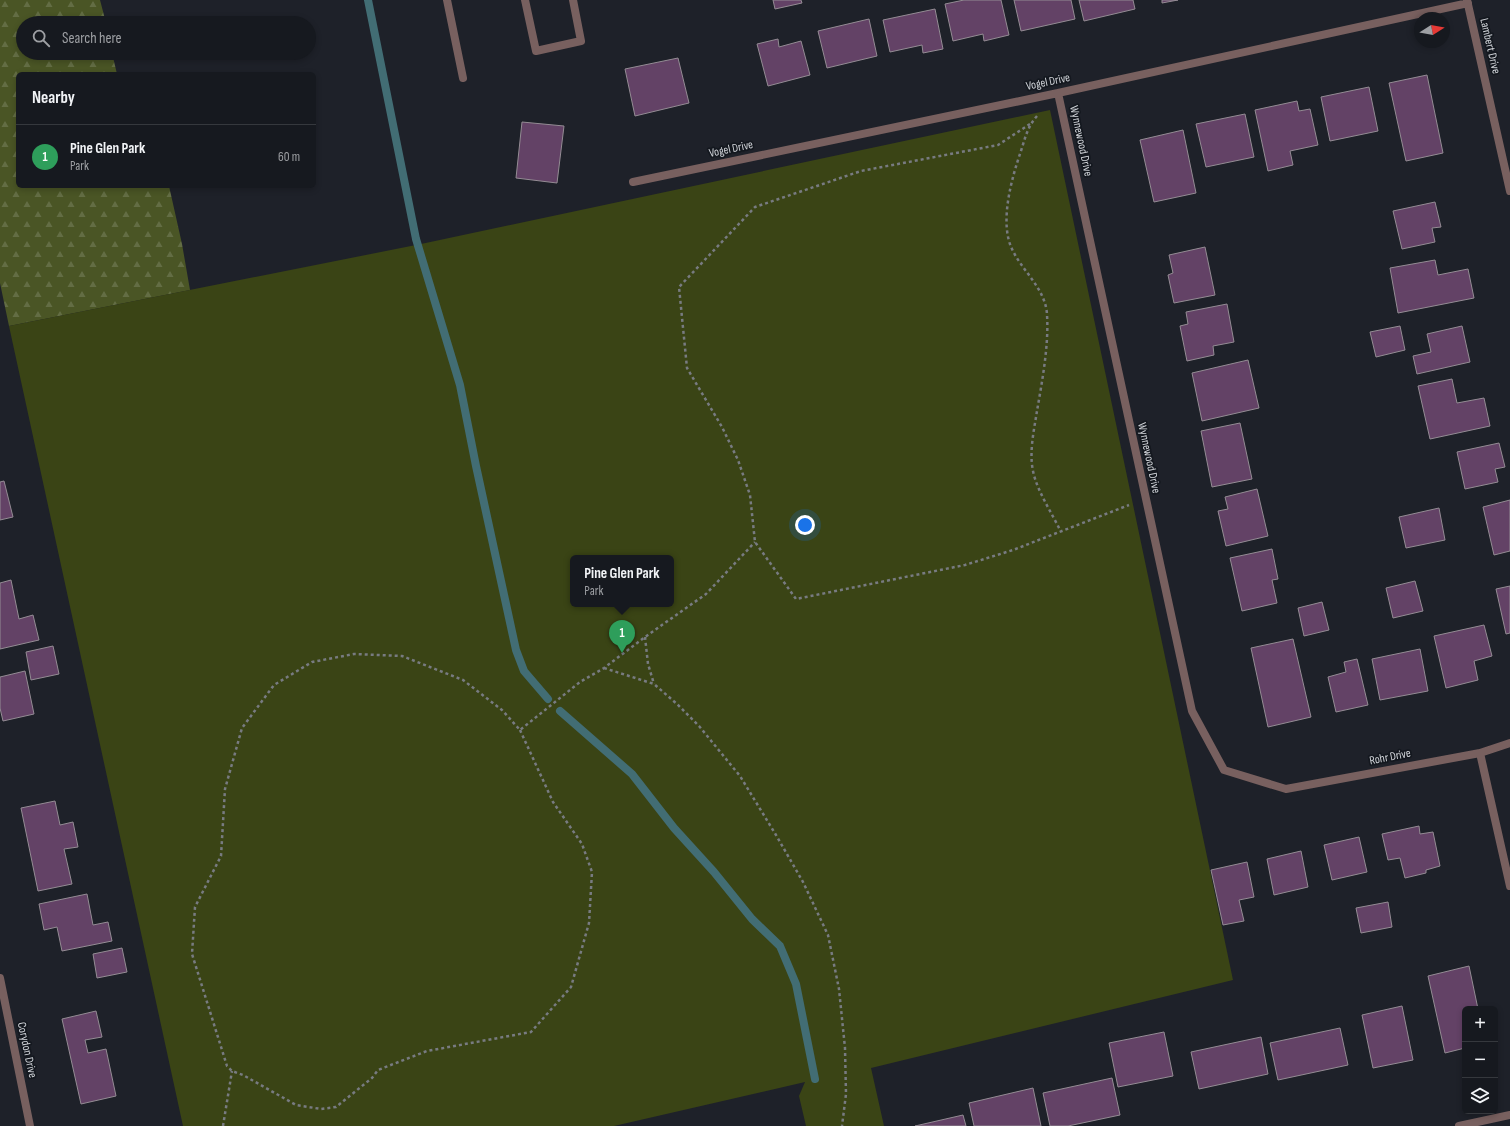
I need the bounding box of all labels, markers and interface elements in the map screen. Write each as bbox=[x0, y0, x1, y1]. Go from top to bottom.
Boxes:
north arrow bbox=[1414, 12, 1450, 48]
search box bbox=[16, 16, 316, 60]
street label: Lambert Drive bbox=[1476, 17, 1504, 75]
icon: search bbox=[30, 27, 52, 49]
text: Search here bbox=[62, 29, 122, 48]
street label: Vogel Drive bbox=[1025, 70, 1072, 94]
text: Nearby bbox=[32, 88, 75, 108]
street label: Wynnewood Drive bbox=[1066, 104, 1096, 178]
street label: Vogel Drive bbox=[708, 137, 755, 161]
text: Pine Glen Park bbox=[70, 139, 145, 158]
text: 1 bbox=[42, 149, 48, 165]
text: 60 m bbox=[278, 149, 300, 165]
text: Park bbox=[70, 158, 89, 174]
street label: Wynnewood Drive bbox=[1134, 421, 1164, 495]
your location bbox=[795, 515, 815, 535]
popup bbox=[570, 555, 674, 607]
text: Pine Glen Park bbox=[584, 564, 660, 583]
text: Park bbox=[584, 583, 603, 599]
pin: 1 bbox=[609, 620, 635, 653]
street label: Rohr Drive bbox=[1368, 746, 1412, 768]
map controls bbox=[1462, 1006, 1498, 1114]
button: + bbox=[1462, 1006, 1498, 1042]
street label: Corydon Drive bbox=[14, 1021, 40, 1079]
button: − bbox=[1462, 1042, 1498, 1078]
button: layers bbox=[1462, 1078, 1498, 1114]

